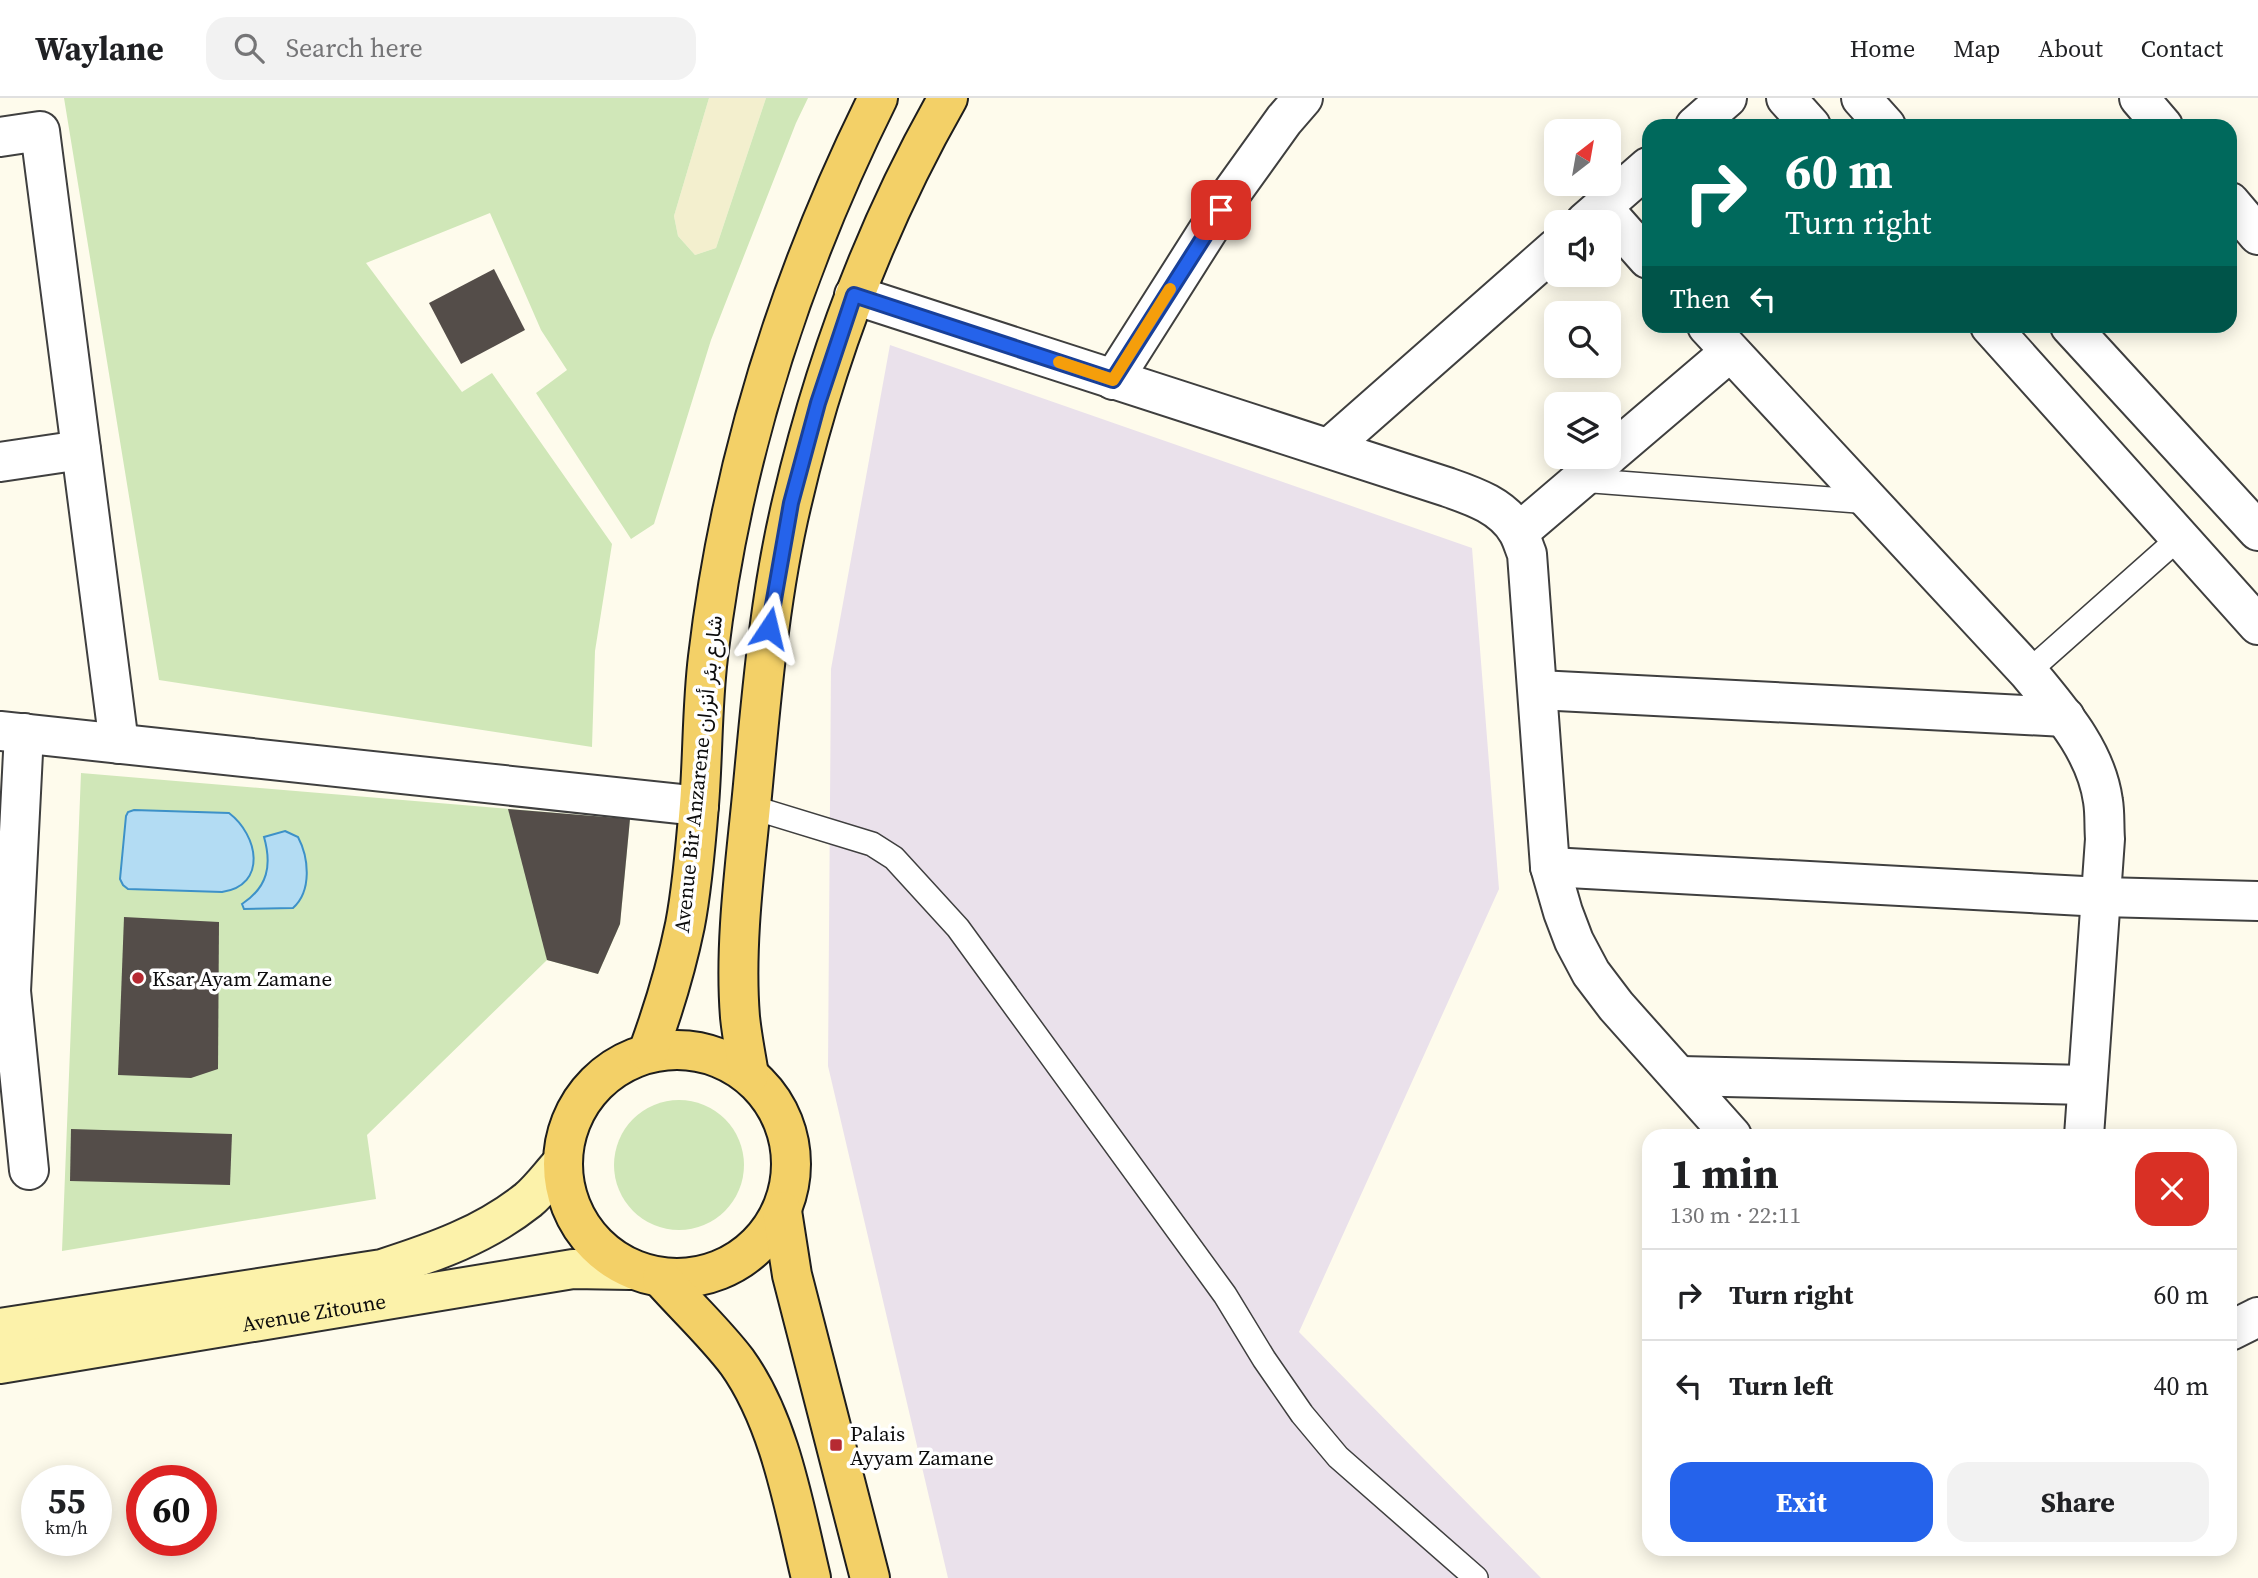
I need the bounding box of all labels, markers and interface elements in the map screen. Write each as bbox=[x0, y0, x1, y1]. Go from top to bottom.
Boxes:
search box bbox=[206, 17, 696, 80]
text: Waylane bbox=[35, 26, 164, 71]
icon: search bbox=[230, 29, 268, 67]
text: Search here bbox=[286, 30, 423, 66]
text: Home bbox=[1850, 32, 1915, 65]
text: Map bbox=[1953, 32, 2000, 65]
text: About bbox=[2038, 32, 2103, 65]
text: Contact bbox=[2141, 32, 2223, 65]
north arrow bbox=[1544, 119, 1620, 196]
map controls bbox=[1544, 119, 1621, 469]
text: 60 m bbox=[1785, 137, 1893, 204]
icon: right bbox=[1670, 147, 1761, 238]
pin bbox=[1191, 180, 1251, 240]
icon: arrive bbox=[1202, 191, 1240, 229]
text: Turn right bbox=[1785, 201, 1931, 245]
button: sound bbox=[1544, 210, 1621, 287]
icon: left bbox=[1744, 280, 1782, 318]
text: Then bbox=[1670, 281, 1730, 317]
button: search bbox=[1544, 301, 1621, 378]
button: layers bbox=[1544, 392, 1621, 469]
position arrow bbox=[732, 591, 806, 665]
street label: Avenue Bir Anzarene شارع بئر أنزران bbox=[667, 614, 729, 934]
place label: Ksar Ayam Zamane bbox=[152, 964, 332, 993]
marker: Ksar Ayam Zamane bbox=[130, 970, 146, 986]
text: 1 min bbox=[1670, 1144, 1779, 1202]
button: close bbox=[2135, 1152, 2209, 1226]
text: 130 m · 22:11 bbox=[1670, 1199, 1801, 1231]
icon: right bbox=[1670, 1276, 1708, 1314]
text: Turn right bbox=[1729, 1277, 1853, 1313]
text: 60 m bbox=[2154, 1277, 2209, 1313]
street label: Avenue Zitoune bbox=[240, 1286, 388, 1338]
icon: left bbox=[1670, 1367, 1708, 1405]
text: Turn left bbox=[1729, 1368, 1833, 1404]
text: 40 m bbox=[2154, 1368, 2209, 1404]
place label: Palais Ayyam Zamane bbox=[850, 1419, 994, 1472]
marker: Palais Ayyam Zamane bbox=[828, 1437, 844, 1453]
button: Exit bbox=[1670, 1462, 1933, 1542]
button: Share bbox=[1947, 1462, 2209, 1542]
speed limit sign: 60 bbox=[126, 1465, 217, 1556]
text: 55 bbox=[48, 1477, 85, 1525]
text: km/h bbox=[45, 1515, 88, 1540]

